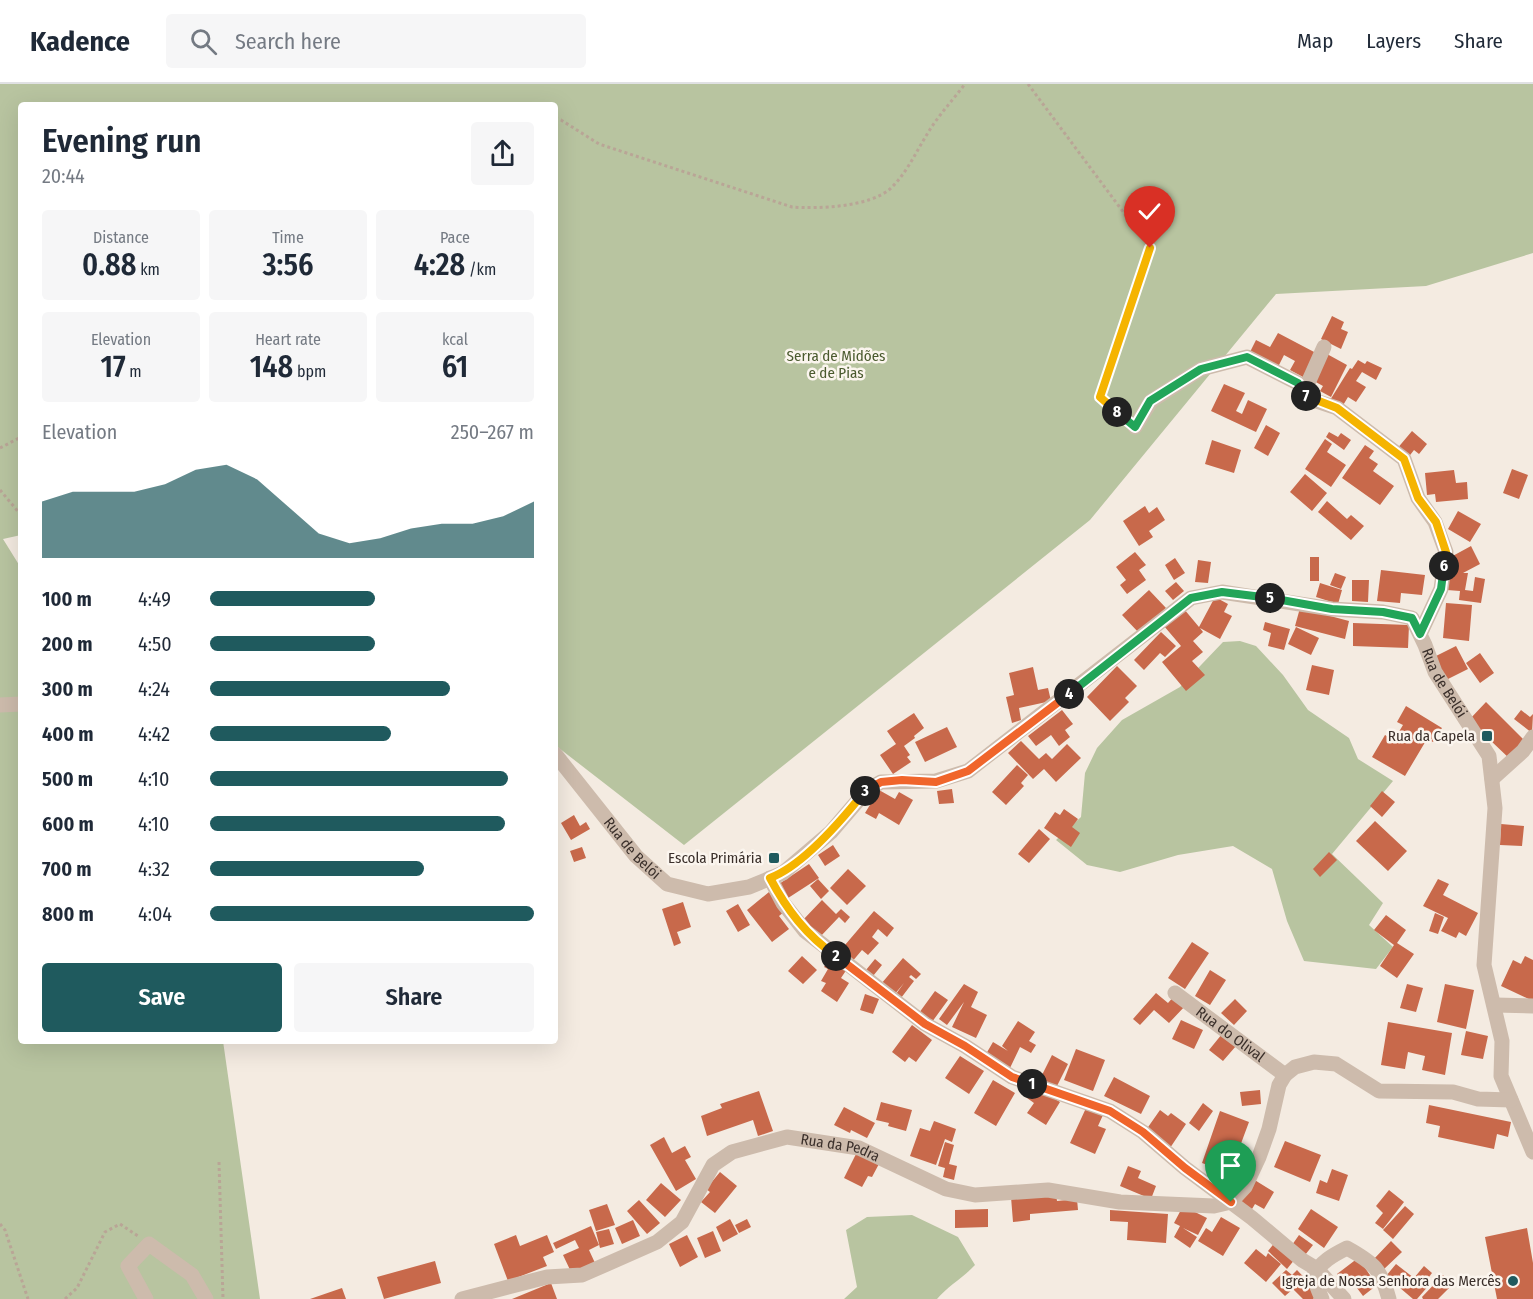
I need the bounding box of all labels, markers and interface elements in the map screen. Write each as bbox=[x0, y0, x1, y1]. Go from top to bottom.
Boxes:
search box bbox=[166, 14, 586, 68]
text: Kadence bbox=[30, 25, 130, 58]
icon: search bbox=[187, 25, 220, 58]
text: Search here bbox=[235, 28, 341, 55]
text: Map bbox=[1297, 28, 1333, 54]
text: Layers bbox=[1366, 28, 1421, 54]
text: Share bbox=[1454, 28, 1503, 54]
text: Evening run bbox=[42, 121, 202, 161]
button: share bbox=[471, 122, 534, 185]
text: 20:44 bbox=[42, 164, 85, 188]
pin bbox=[1124, 186, 1175, 248]
icon: check bbox=[1133, 195, 1166, 228]
text: Distance bbox=[93, 228, 149, 247]
text: Time bbox=[272, 228, 304, 247]
text: Pace bbox=[440, 228, 470, 247]
text: 0.88 bbox=[82, 247, 136, 283]
text: 3:56 bbox=[262, 247, 314, 283]
text: 4:28 bbox=[414, 247, 465, 283]
text: km bbox=[136, 260, 160, 279]
text: /km bbox=[465, 260, 496, 279]
text: Elevation bbox=[91, 330, 151, 349]
text: Heart rate bbox=[255, 330, 321, 349]
text: kcal bbox=[442, 330, 468, 349]
park label: Serra de Midões e de Pias bbox=[787, 347, 885, 382]
text: 17 bbox=[100, 349, 126, 385]
text: 148 bbox=[250, 349, 293, 385]
text: 61 bbox=[442, 349, 468, 385]
text: m bbox=[126, 362, 142, 381]
text: bpm bbox=[293, 362, 326, 381]
pin: 7 bbox=[1291, 381, 1321, 411]
text: 7 bbox=[1303, 386, 1309, 405]
pin: 8 bbox=[1102, 397, 1132, 427]
text: 8 bbox=[1113, 402, 1121, 421]
text: Elevation bbox=[42, 420, 117, 444]
text: 250–267 m bbox=[451, 420, 534, 444]
pin: 6 bbox=[1429, 551, 1459, 581]
text: 6 bbox=[1440, 556, 1448, 575]
pin: 5 bbox=[1255, 583, 1285, 613]
text: 100 m bbox=[42, 587, 92, 611]
text: 4:49 bbox=[138, 587, 171, 611]
text: 5 bbox=[1266, 588, 1274, 607]
text: 200 m bbox=[42, 632, 93, 656]
text: 4:50 bbox=[138, 632, 172, 656]
street label: Rua de Belói bbox=[1418, 646, 1471, 721]
text: 300 m bbox=[42, 677, 93, 701]
text: 4:24 bbox=[138, 677, 170, 701]
pin: 4 bbox=[1054, 679, 1084, 709]
text: 4 bbox=[1065, 684, 1073, 703]
text: 400 m bbox=[42, 722, 94, 746]
text: 4:42 bbox=[138, 722, 170, 746]
place label: Rua da Capela bbox=[1388, 727, 1475, 745]
marker: Rua da Capela bbox=[1480, 729, 1494, 743]
text: 500 m bbox=[42, 767, 93, 791]
text: 4:10 bbox=[138, 767, 169, 791]
pin: 3 bbox=[850, 776, 880, 806]
text: 3 bbox=[861, 781, 869, 800]
text: 600 m bbox=[42, 812, 94, 836]
text: 4:10 bbox=[138, 812, 169, 836]
street label: Rua de Belói bbox=[600, 814, 665, 883]
place label: Escola Primária bbox=[668, 849, 762, 867]
marker: Escola Primária bbox=[767, 851, 781, 865]
text: 700 m bbox=[42, 857, 92, 881]
text: 4:32 bbox=[138, 857, 170, 881]
text: 800 m bbox=[42, 902, 94, 926]
text: 4:04 bbox=[138, 902, 172, 926]
pin: 2 bbox=[821, 941, 851, 971]
text: 2 bbox=[832, 946, 840, 965]
button: Save bbox=[42, 963, 282, 1032]
button: Share bbox=[294, 963, 534, 1032]
street label: Rua do Olival bbox=[1192, 1003, 1268, 1066]
pin: 1 bbox=[1017, 1069, 1047, 1099]
text: 1 bbox=[1029, 1074, 1035, 1093]
street label: Rua da Pedra bbox=[799, 1130, 883, 1165]
pin bbox=[1205, 1140, 1256, 1202]
icon: arrive bbox=[1214, 1149, 1247, 1182]
place label: Igreja de Nossa Senhora das Mercês bbox=[1281, 1272, 1501, 1290]
marker: Igreja de Nossa Senhora das Mercês bbox=[1506, 1274, 1520, 1288]

